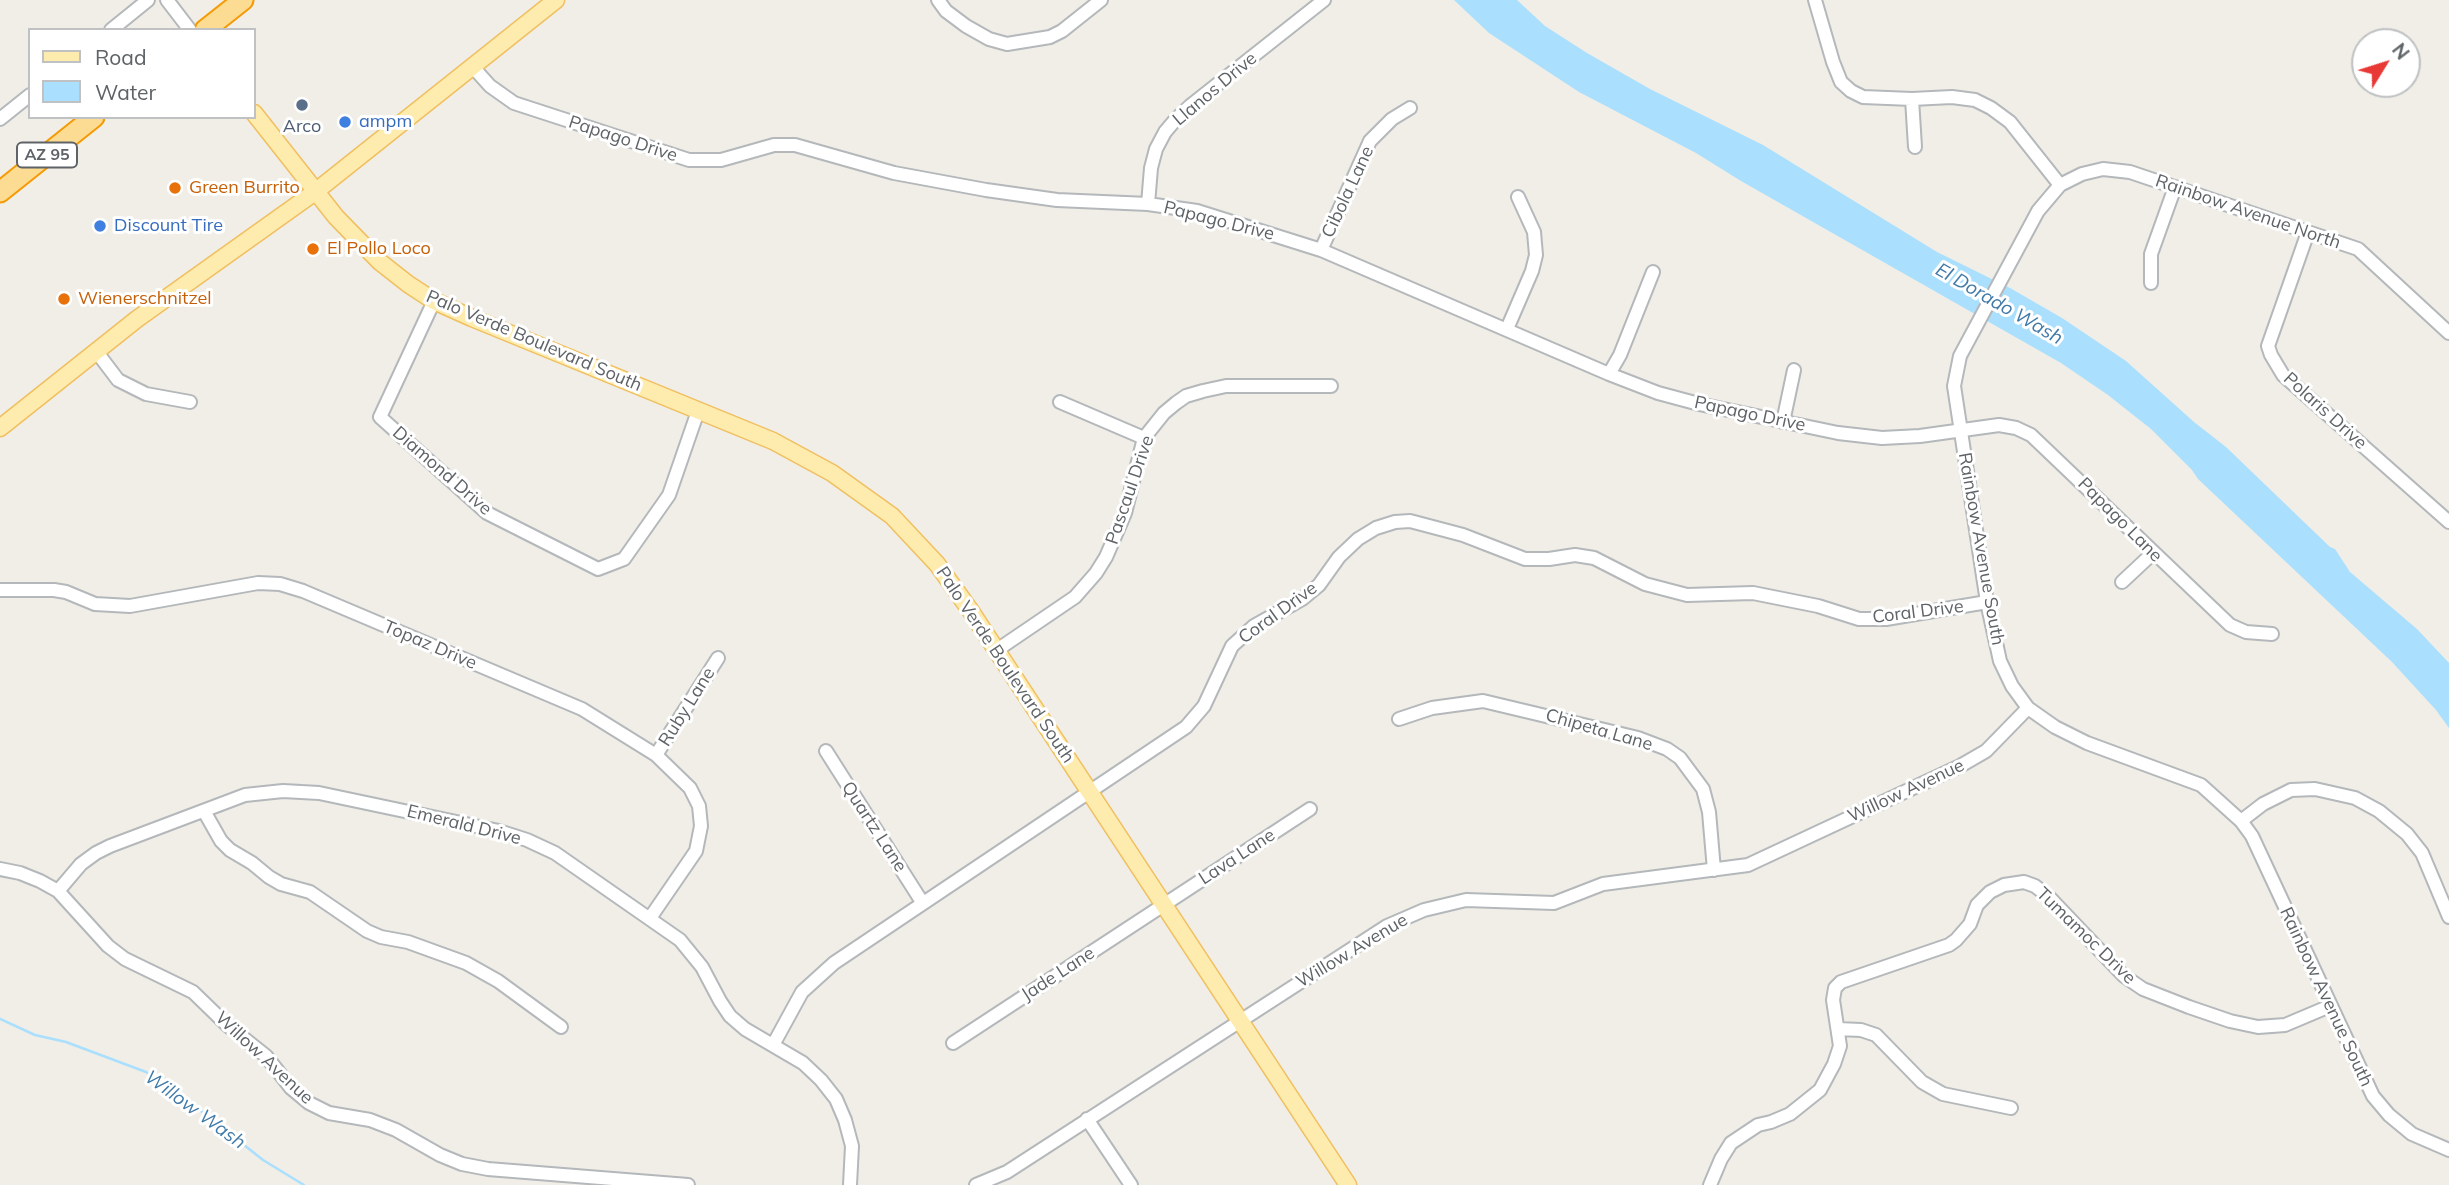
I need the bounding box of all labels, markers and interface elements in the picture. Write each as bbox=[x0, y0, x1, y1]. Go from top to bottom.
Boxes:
legend bbox=[28, 28, 256, 119]
north arrow bbox=[2351, 28, 2421, 98]
text: N bbox=[2387, 38, 2415, 64]
text: Road bbox=[95, 44, 146, 70]
street label: Llanos Drive bbox=[1169, 48, 1261, 130]
text: Water bbox=[95, 79, 156, 105]
marker: Arco bbox=[294, 97, 310, 113]
place label: ampm bbox=[359, 111, 412, 133]
street label: Papago Drive bbox=[566, 111, 680, 167]
marker: ampm bbox=[337, 114, 353, 130]
place label: Arco bbox=[283, 116, 321, 138]
road number: AZ 95 bbox=[17, 142, 77, 168]
street label: Cibola Lane bbox=[1317, 143, 1379, 241]
street label: Rainbow Avenue North bbox=[2153, 170, 2343, 254]
place label: Green Burrito bbox=[189, 177, 300, 199]
marker: Green Burrito bbox=[167, 180, 183, 196]
street label: Papago Drive bbox=[1162, 197, 1276, 245]
place label: Discount Tire bbox=[114, 215, 223, 237]
marker: Discount Tire bbox=[92, 218, 108, 234]
place label: El Pollo Loco bbox=[327, 238, 431, 260]
marker: El Pollo Loco bbox=[305, 241, 321, 257]
water label: El Dorado Wash bbox=[1931, 258, 2067, 350]
street label: Palo Verde Boulevard South bbox=[423, 286, 645, 396]
place label: Wienerschnitzel bbox=[78, 288, 212, 310]
marker: Wienerschnitzel bbox=[56, 291, 72, 307]
street label: Polaris Drive bbox=[2279, 368, 2371, 454]
street label: Papago Drive bbox=[1692, 392, 1808, 436]
street label: Diamond Drive bbox=[388, 422, 496, 520]
street label: Pascaul Drive bbox=[1101, 433, 1159, 547]
street label: Rainbow Avenue South bbox=[1953, 451, 2009, 647]
street label: Papago Lane bbox=[2073, 473, 2167, 567]
street label: Palo Verde Boulevard South bbox=[931, 563, 1079, 767]
street label: Coral Drive bbox=[1235, 577, 1321, 649]
street label: Coral Drive bbox=[1871, 596, 1965, 628]
street label: Topaz Drive bbox=[380, 616, 480, 674]
street label: Ruby Lane bbox=[654, 664, 720, 750]
street label: Chipeta Lane bbox=[1543, 704, 1655, 756]
street label: Willow Avenue bbox=[1844, 755, 1968, 827]
street label: Quartz Lane bbox=[837, 778, 911, 876]
street label: Emerald Drive bbox=[405, 800, 523, 850]
street label: Lava Lane bbox=[1195, 824, 1279, 890]
street label: Tumamoc Drive bbox=[2032, 883, 2140, 989]
street label: Rainbow Avenue South bbox=[2275, 904, 2377, 1090]
street label: Willow Avenue bbox=[1292, 909, 1412, 993]
street label: Jade Lane bbox=[1017, 942, 1099, 1006]
street label: Willow Avenue bbox=[211, 1007, 317, 1109]
water label: Willow Wash bbox=[140, 1066, 250, 1154]

